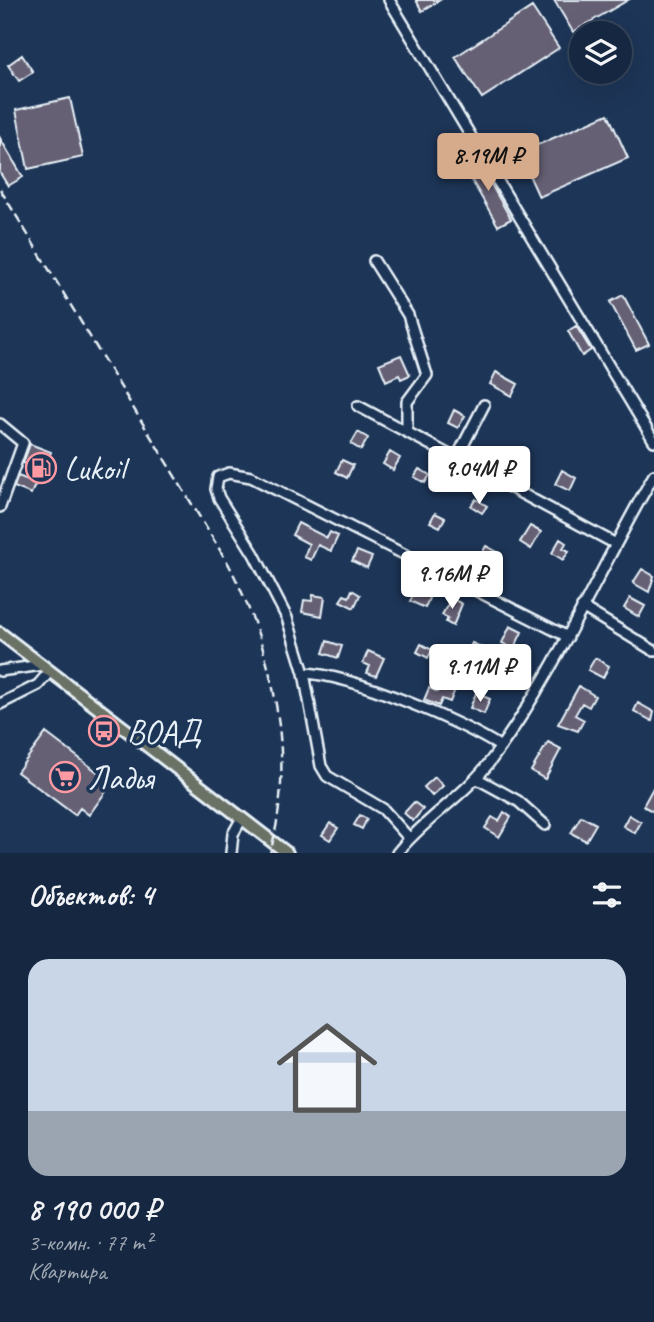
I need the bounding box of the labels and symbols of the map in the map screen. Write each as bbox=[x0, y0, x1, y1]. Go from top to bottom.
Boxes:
pin: 8.19M ₽ bbox=[423, 134, 553, 193]
pin: 9.04M ₽ bbox=[414, 447, 544, 506]
place label: Lukoil bbox=[64, 448, 130, 490]
fuel station icon: Lukoil bbox=[24, 451, 58, 485]
pin: 9.16M ₽ bbox=[387, 552, 517, 611]
pin: 9.11M ₽ bbox=[415, 644, 545, 704]
place label: ВОАД bbox=[127, 711, 203, 753]
bus stop icon: ВОАД bbox=[87, 714, 121, 748]
place label: Ладья bbox=[88, 757, 156, 799]
supermarket icon: Ладья bbox=[48, 760, 82, 794]

